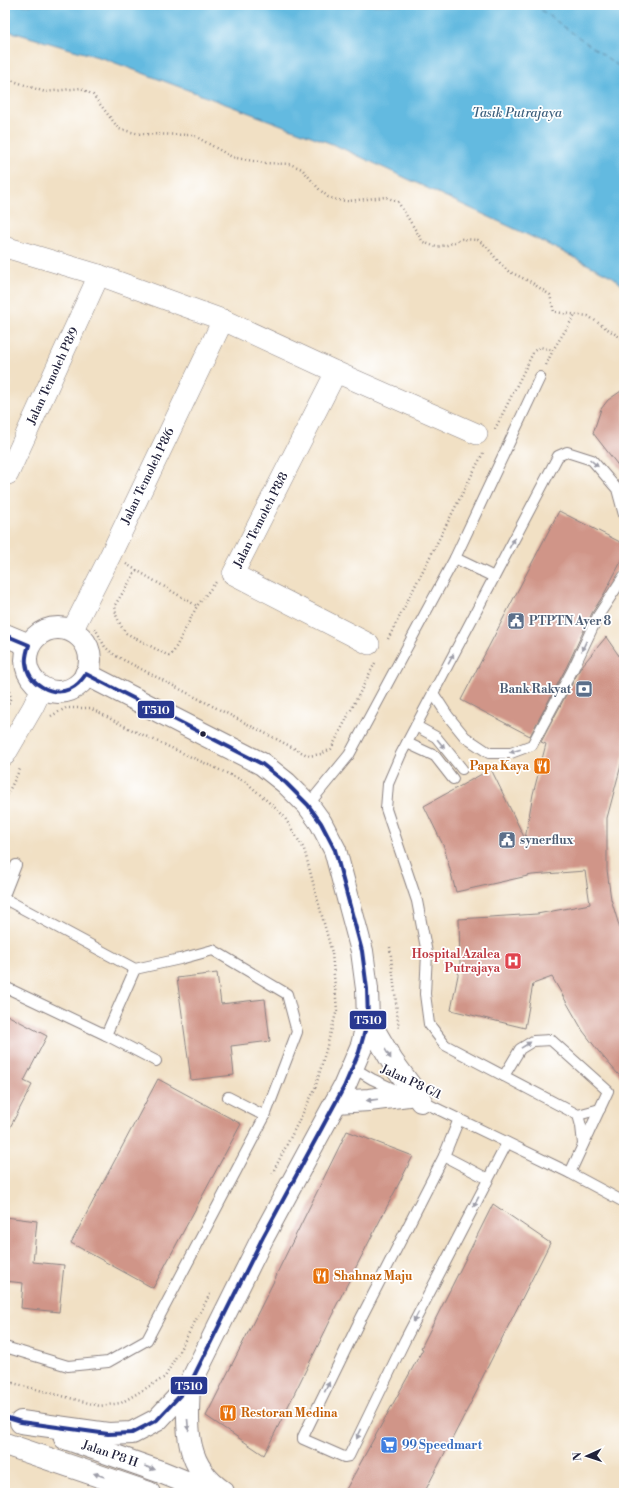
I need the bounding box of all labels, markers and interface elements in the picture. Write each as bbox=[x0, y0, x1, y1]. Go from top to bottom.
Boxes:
water label: Tasik Putrajaya bbox=[472, 105, 563, 121]
street label: Jalan Temoleh P8/9 bbox=[24, 325, 82, 428]
street label: Jalan Temoleh P8/6 bbox=[118, 425, 178, 528]
one-way arrow bbox=[589, 459, 599, 468]
street label: Jalan Temoleh P8/8 bbox=[230, 470, 292, 571]
one-way arrow bbox=[509, 538, 515, 549]
public building icon: PTPTN Ayer 8 bbox=[506, 611, 526, 631]
place label: PTPTN Ayer 8 bbox=[529, 614, 612, 629]
one-way arrow bbox=[581, 640, 587, 652]
one-way arrow bbox=[448, 653, 455, 664]
bank icon: Bank Rakyat bbox=[574, 679, 594, 699]
place label: Bank Rakyat bbox=[500, 682, 572, 697]
line badge: T510 bbox=[137, 700, 175, 719]
text: T510 bbox=[142, 704, 170, 718]
unlabelled marker bbox=[198, 729, 208, 739]
one-way arrow bbox=[437, 739, 446, 750]
one-way arrow bbox=[509, 748, 521, 754]
restaurant icon: Papa Kaya bbox=[532, 756, 552, 776]
place label: Papa Kaya bbox=[470, 759, 529, 774]
public building icon: synerflux bbox=[497, 830, 517, 850]
place label: synerflux bbox=[520, 833, 573, 848]
place label: Hospital Azalea Putrajaya bbox=[412, 947, 500, 976]
hospital icon: Hospital Azalea Putrajaya bbox=[503, 951, 523, 971]
line badge: T510 bbox=[349, 1010, 387, 1030]
text: T510 bbox=[354, 1014, 382, 1028]
one-way arrow bbox=[521, 1041, 531, 1049]
one-way arrow bbox=[384, 1048, 391, 1060]
street label: Jalan P8 G/1 bbox=[378, 1061, 444, 1103]
one-way arrow bbox=[366, 1097, 378, 1103]
one-way arrow bbox=[473, 1196, 480, 1208]
restaurant icon: Shahnaz Maju bbox=[311, 1266, 331, 1286]
place label: Shahnaz Maju bbox=[334, 1269, 413, 1284]
one-way arrow bbox=[413, 1312, 420, 1323]
line badge: T510 bbox=[170, 1376, 208, 1395]
text: T510 bbox=[175, 1380, 203, 1394]
one-way arrow bbox=[324, 1382, 330, 1393]
restaurant icon: Restoran Medina bbox=[218, 1403, 238, 1423]
place label: Restoran Medina bbox=[241, 1406, 338, 1421]
one-way arrow bbox=[185, 1419, 192, 1431]
one-way arrow bbox=[356, 1428, 362, 1440]
supermarket icon: 99 Speedmart bbox=[379, 1435, 399, 1455]
north arrow bbox=[567, 1436, 607, 1476]
street label: Jalan P8 H bbox=[79, 1437, 140, 1471]
place label: 99 Speedmart bbox=[402, 1438, 483, 1453]
text: N bbox=[571, 1451, 585, 1461]
one-way arrow bbox=[144, 1465, 156, 1471]
one-way arrow bbox=[92, 1472, 104, 1478]

